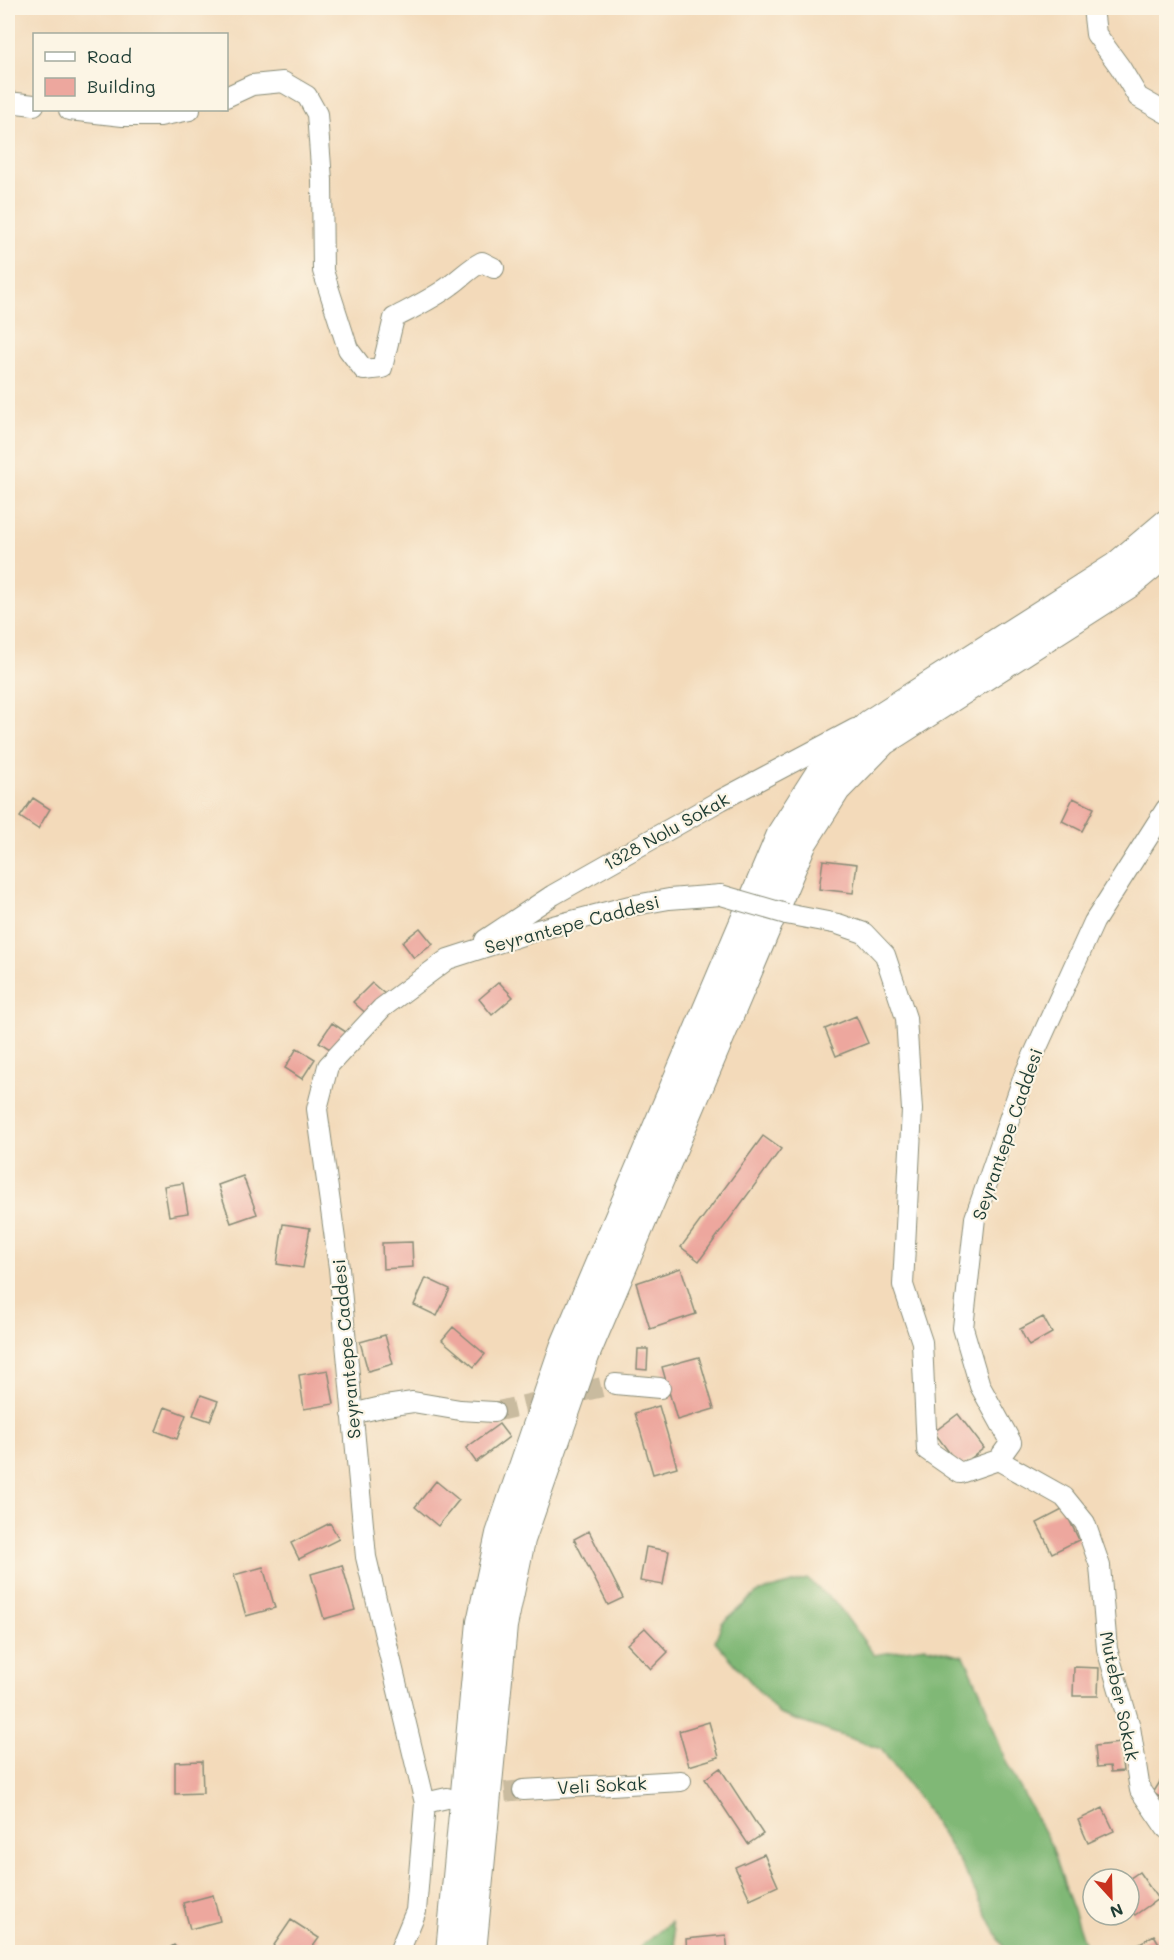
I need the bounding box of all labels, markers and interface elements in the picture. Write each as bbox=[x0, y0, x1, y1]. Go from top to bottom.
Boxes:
legend bbox=[33, 33, 228, 111]
text: Road bbox=[87, 44, 132, 68]
text: Building bbox=[87, 74, 155, 98]
street label: 1328 Nolu Sokak bbox=[599, 786, 733, 876]
street label: Seyrantepe Caddesi bbox=[482, 889, 662, 959]
street label: Seyrantepe Caddesi bbox=[966, 1045, 1048, 1223]
street label: Seyrantepe Caddesi bbox=[326, 1258, 366, 1440]
street label: Muteber Sokak bbox=[1095, 1629, 1145, 1763]
street label: Veli Sokak bbox=[557, 1771, 647, 1799]
north arrow bbox=[1081, 1867, 1141, 1927]
text: N bbox=[1107, 1899, 1126, 1923]

